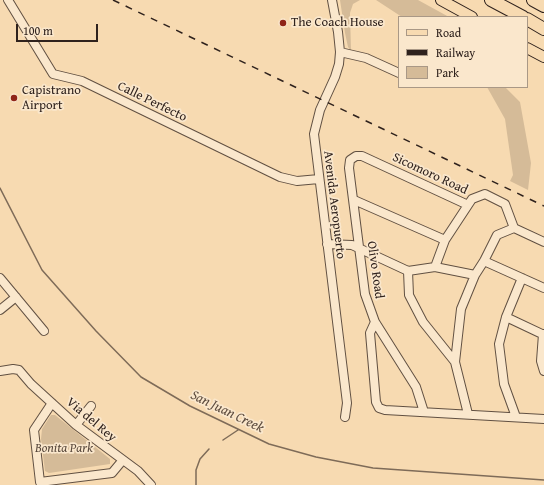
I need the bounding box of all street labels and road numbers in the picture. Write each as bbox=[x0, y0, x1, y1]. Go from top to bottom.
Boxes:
street label: Calle Perfecto bbox=[115, 79, 189, 125]
street label: Avenida Aeropuerto bbox=[320, 150, 348, 260]
street label: Sicomoro Road bbox=[390, 150, 470, 198]
street label: Olivo Road bbox=[363, 240, 387, 300]
street label: Via del Rey bbox=[63, 394, 119, 446]

